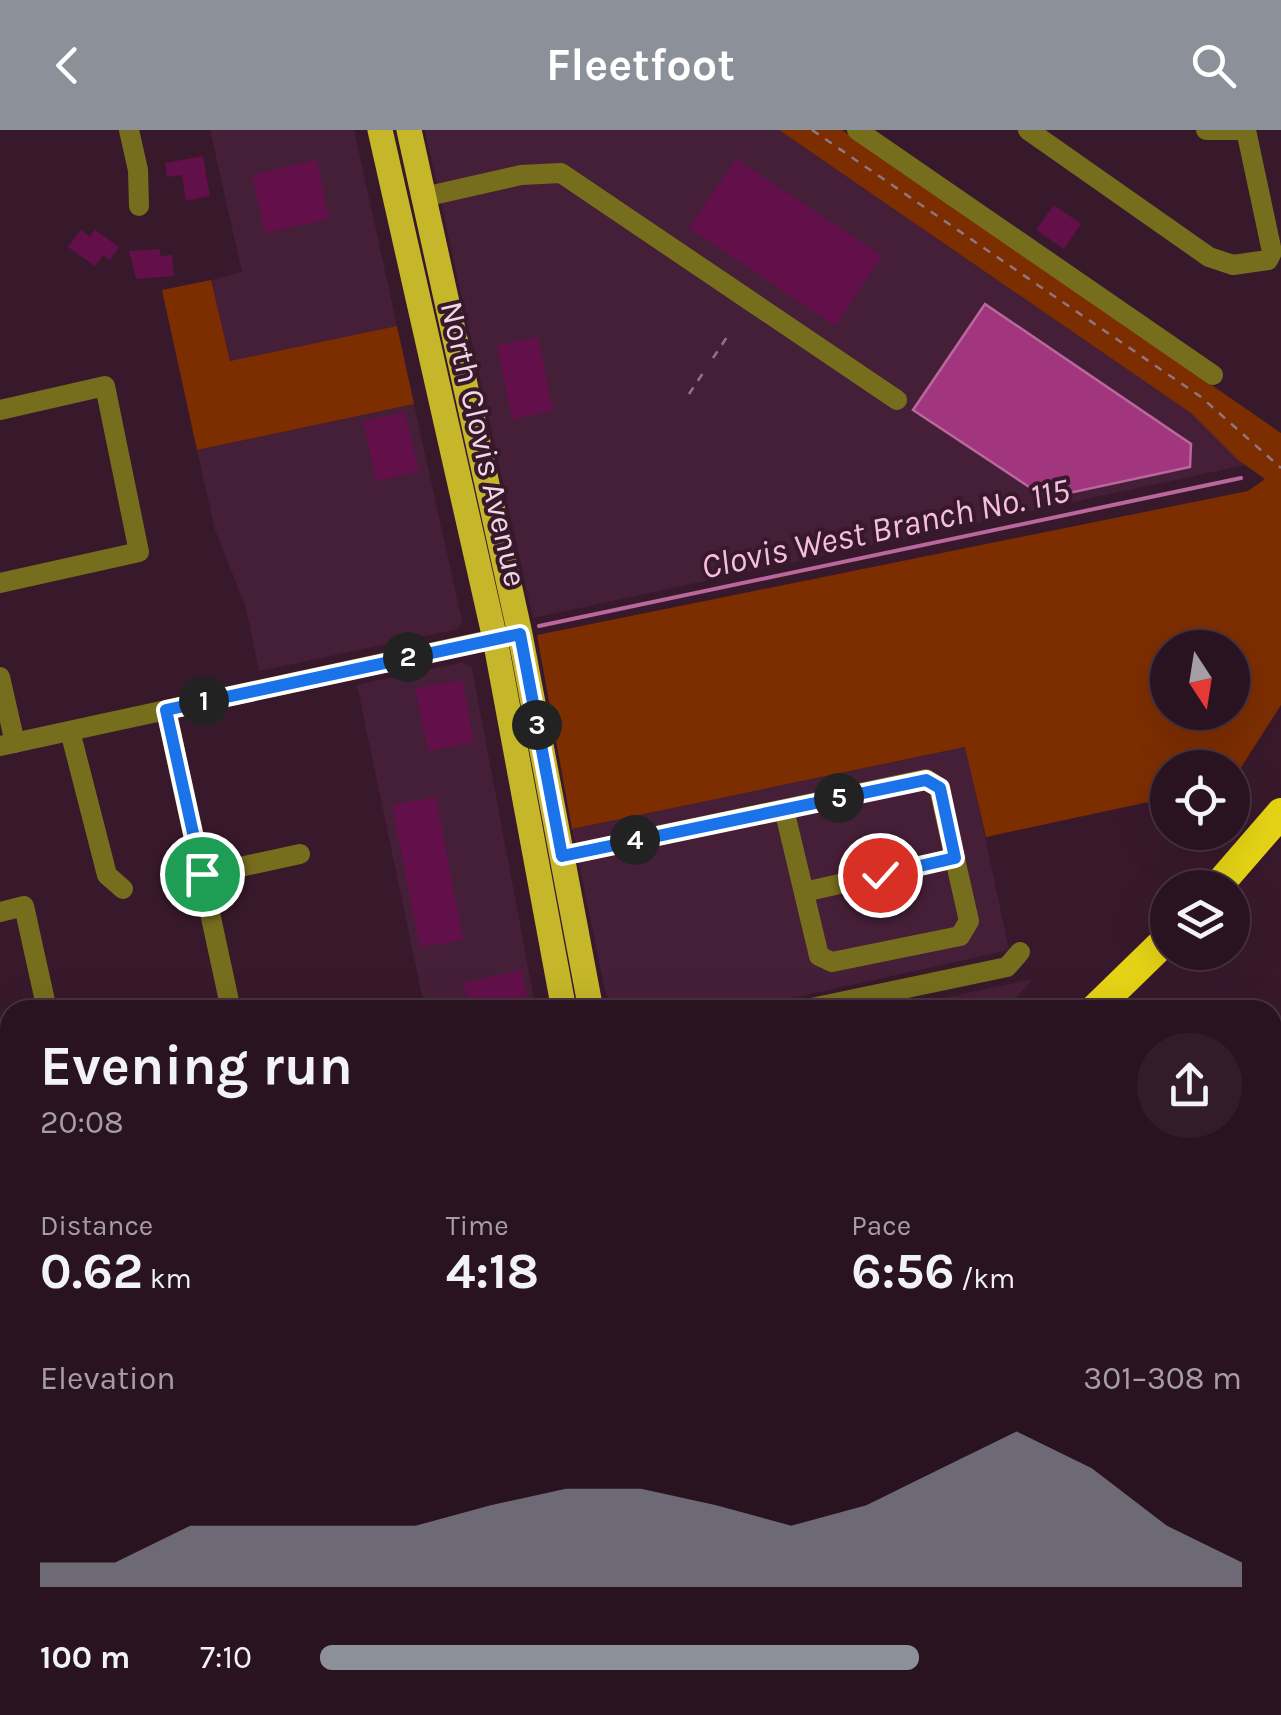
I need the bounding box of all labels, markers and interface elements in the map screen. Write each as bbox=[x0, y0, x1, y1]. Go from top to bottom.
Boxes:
icon: back bbox=[40, 38, 95, 93]
icon: search bbox=[1186, 38, 1241, 93]
text: Fleetfoot bbox=[546, 39, 735, 91]
street label: North Clovis Avenue bbox=[433, 298, 534, 590]
water label: Clovis West Branch No. 115 bbox=[697, 469, 1073, 588]
north arrow bbox=[1150, 630, 1250, 730]
map controls bbox=[1150, 630, 1250, 970]
pin: 2 bbox=[383, 632, 433, 682]
text: 2 bbox=[400, 640, 416, 673]
pin: 1 bbox=[179, 676, 229, 726]
text: 1 bbox=[199, 684, 209, 717]
pin: 3 bbox=[512, 700, 562, 750]
text: 3 bbox=[528, 708, 546, 741]
button: locate bbox=[1150, 750, 1250, 850]
pin: 5 bbox=[814, 773, 864, 823]
text: 5 bbox=[831, 781, 847, 814]
pin: 4 bbox=[610, 815, 660, 865]
text: 4 bbox=[627, 823, 643, 856]
pin bbox=[160, 832, 245, 917]
pin bbox=[838, 833, 923, 918]
icon: arrive bbox=[175, 847, 230, 902]
icon: check bbox=[853, 848, 908, 903]
button: layers bbox=[1150, 870, 1250, 970]
button: share bbox=[1137, 1033, 1242, 1138]
text: Evening run bbox=[40, 1034, 353, 1098]
text: 20:08 bbox=[40, 1104, 124, 1141]
text: Distance bbox=[40, 1209, 153, 1242]
text: Time bbox=[446, 1209, 509, 1242]
text: Pace bbox=[851, 1209, 911, 1242]
text: 0.62 bbox=[40, 1242, 143, 1301]
text: 4:18 bbox=[446, 1242, 539, 1301]
text: 6:56 bbox=[851, 1242, 955, 1301]
text: km bbox=[143, 1262, 192, 1295]
text: /km bbox=[955, 1262, 1015, 1295]
text: Elevation bbox=[40, 1360, 175, 1397]
text: 301–308 m bbox=[1083, 1360, 1242, 1397]
text: 100 m bbox=[40, 1639, 130, 1676]
text: 7:10 bbox=[200, 1639, 252, 1676]

